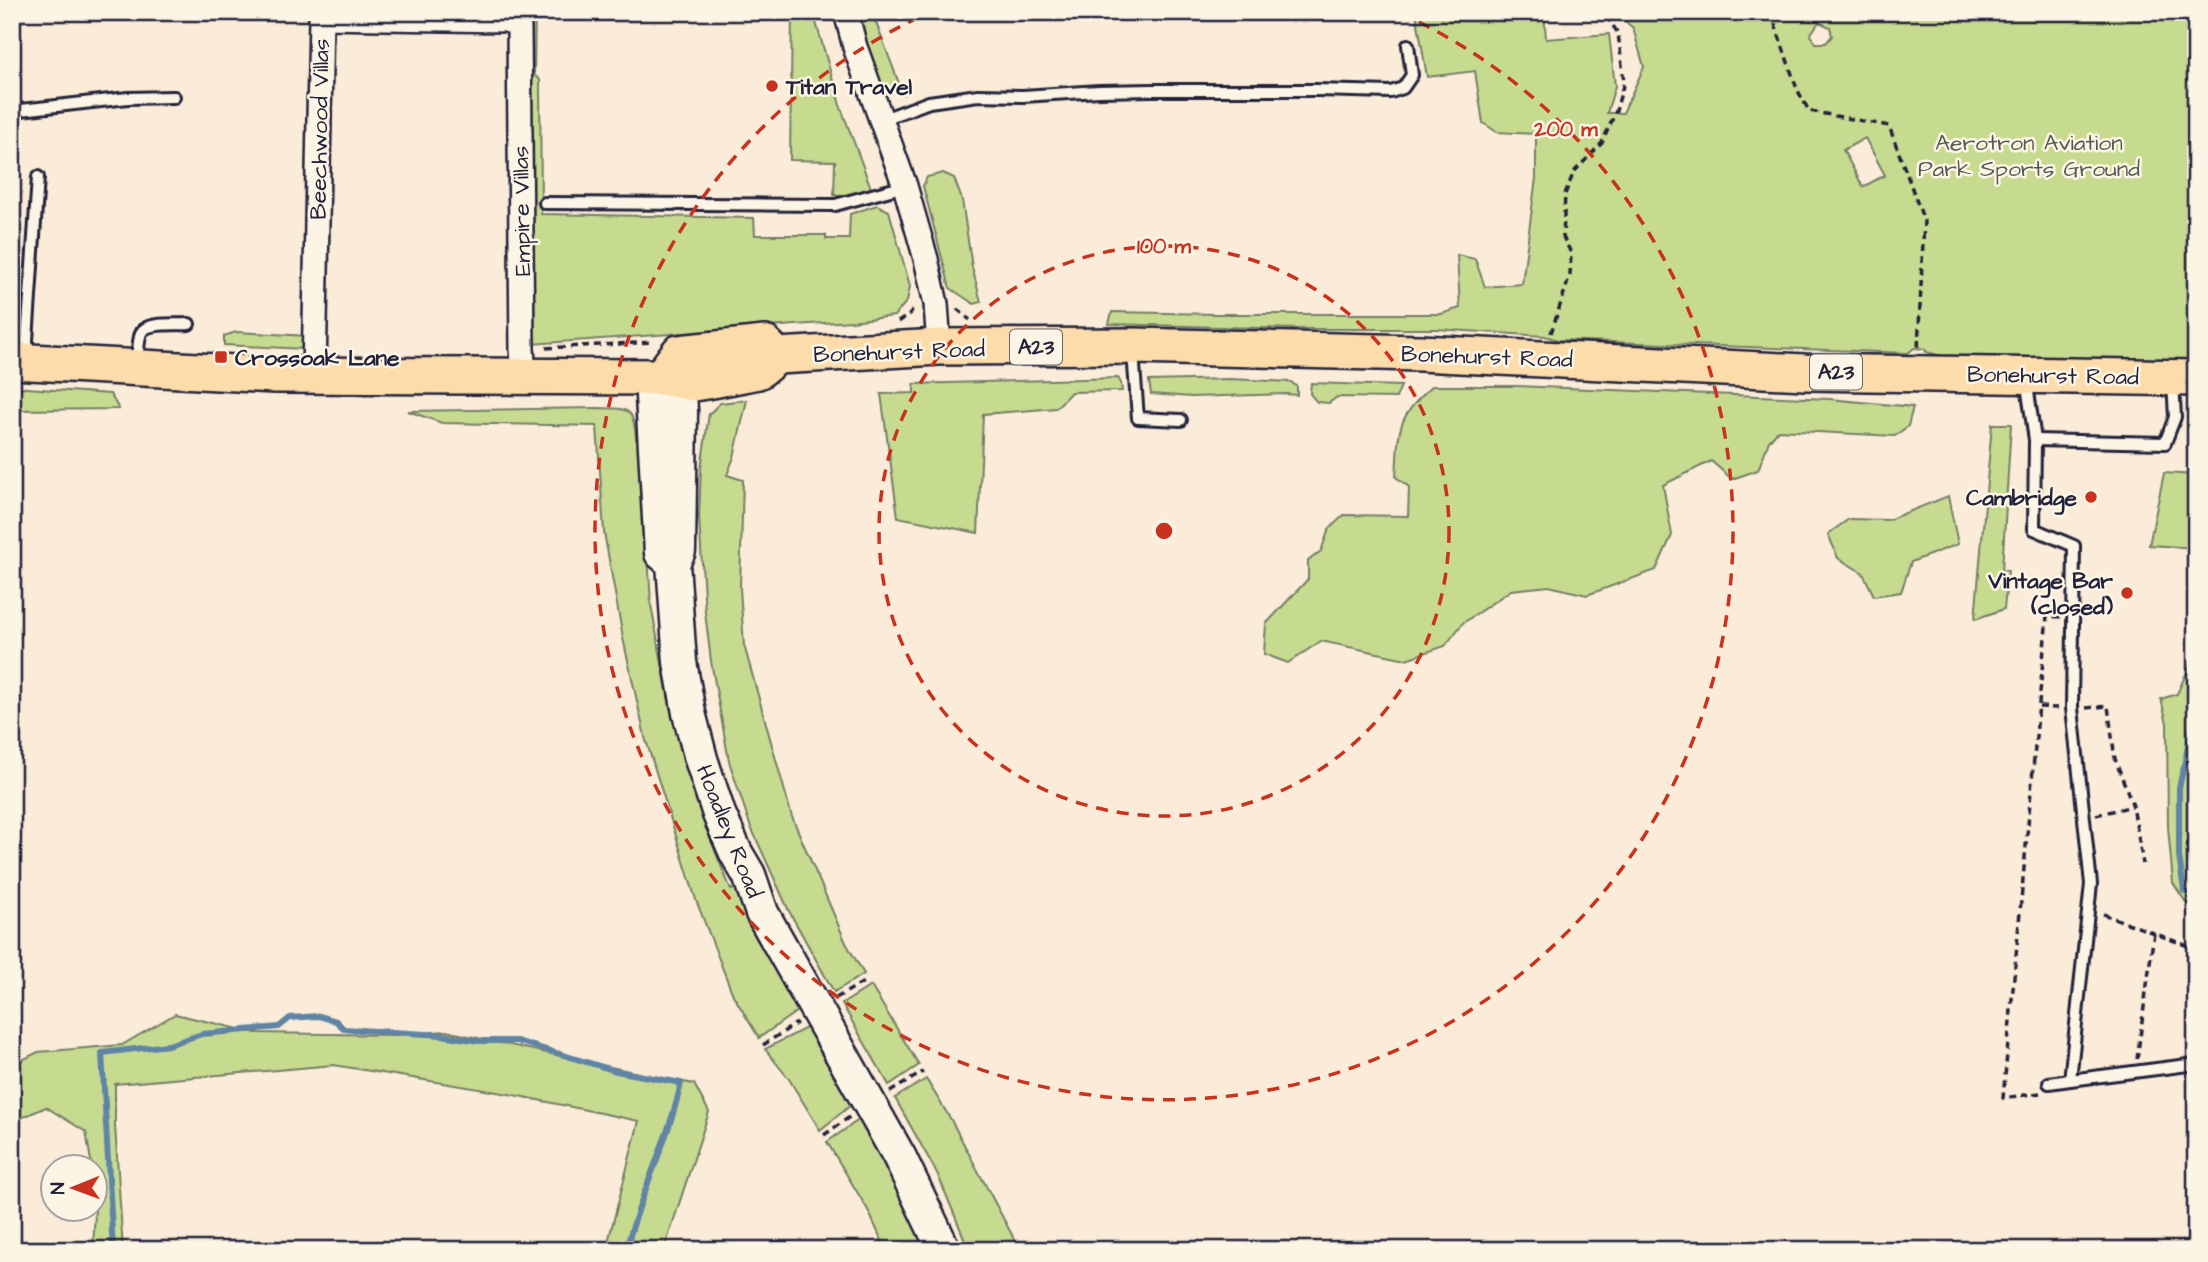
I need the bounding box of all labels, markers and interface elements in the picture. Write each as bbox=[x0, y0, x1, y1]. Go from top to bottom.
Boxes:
street label: Beechwood Villas bbox=[302, 38, 338, 220]
place label: Titan Travel bbox=[785, 71, 913, 103]
marker: Titan Travel bbox=[764, 78, 780, 94]
text: 200 m bbox=[1533, 115, 1598, 144]
park label: Aerotron Aviation Park Sports Ground bbox=[1918, 127, 2140, 185]
street label: Empire Villas bbox=[505, 145, 539, 277]
text: 100 m bbox=[1137, 232, 1192, 261]
road number: A23 bbox=[1010, 330, 1062, 364]
street label: Bonehurst Road bbox=[813, 333, 986, 371]
street label: Bonehurst Road bbox=[1401, 338, 1574, 376]
place label: Crossoak Lane bbox=[235, 342, 400, 374]
marker: Crossoak Lane bbox=[213, 349, 229, 365]
road number: A23 bbox=[1810, 354, 1862, 390]
street label: Bonehurst Road bbox=[1967, 359, 2139, 394]
place label: Cambridge bbox=[1966, 482, 2078, 515]
marker: Cambridge bbox=[2083, 489, 2099, 505]
centre of rings bbox=[1152, 519, 1176, 543]
place label: Vintage Bar (closed) bbox=[1987, 565, 2113, 623]
marker: Vintage Bar (closed) bbox=[2119, 585, 2135, 601]
street label: Hoadley Road bbox=[687, 760, 770, 903]
north arrow bbox=[38, 1154, 108, 1224]
text: N bbox=[45, 1182, 72, 1194]

